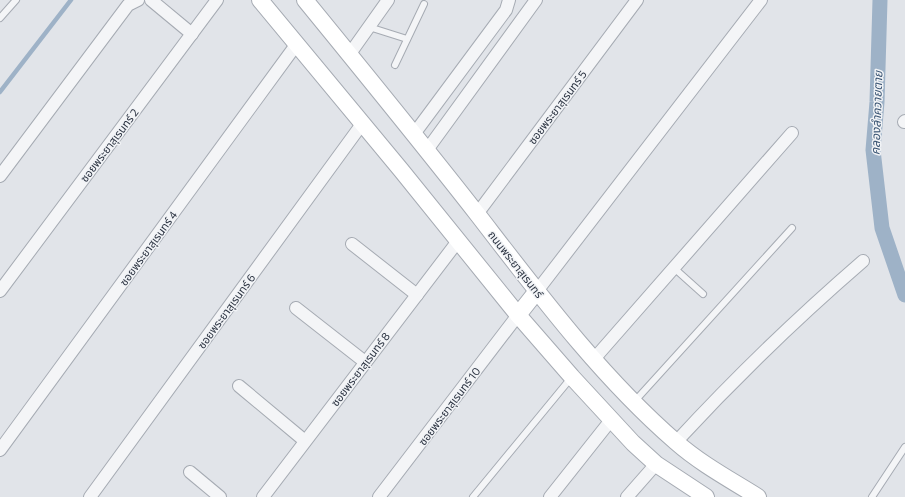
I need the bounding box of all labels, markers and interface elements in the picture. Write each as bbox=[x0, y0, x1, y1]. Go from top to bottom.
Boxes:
street label: ซอยพระยาสุเรนทร์ 5 bbox=[525, 68, 590, 147]
water label: คลองลำควายตาย bbox=[868, 70, 884, 155]
street label: ซอยพระยาสุเรนทร์ 2 bbox=[77, 106, 142, 185]
street label: ซอยพระยาสุเรนทร์ 4 bbox=[117, 208, 180, 288]
street label: ถนนพระยาสุเรนทร์ bbox=[485, 228, 547, 301]
street label: ซอยพระยาสุเรนทร์ 6 bbox=[195, 271, 258, 351]
street label: ซอยพระยาสุเรนทร์ 8 bbox=[328, 329, 393, 409]
street label: ซอยพระยาสุเรนทร์ 10 bbox=[415, 364, 483, 448]

